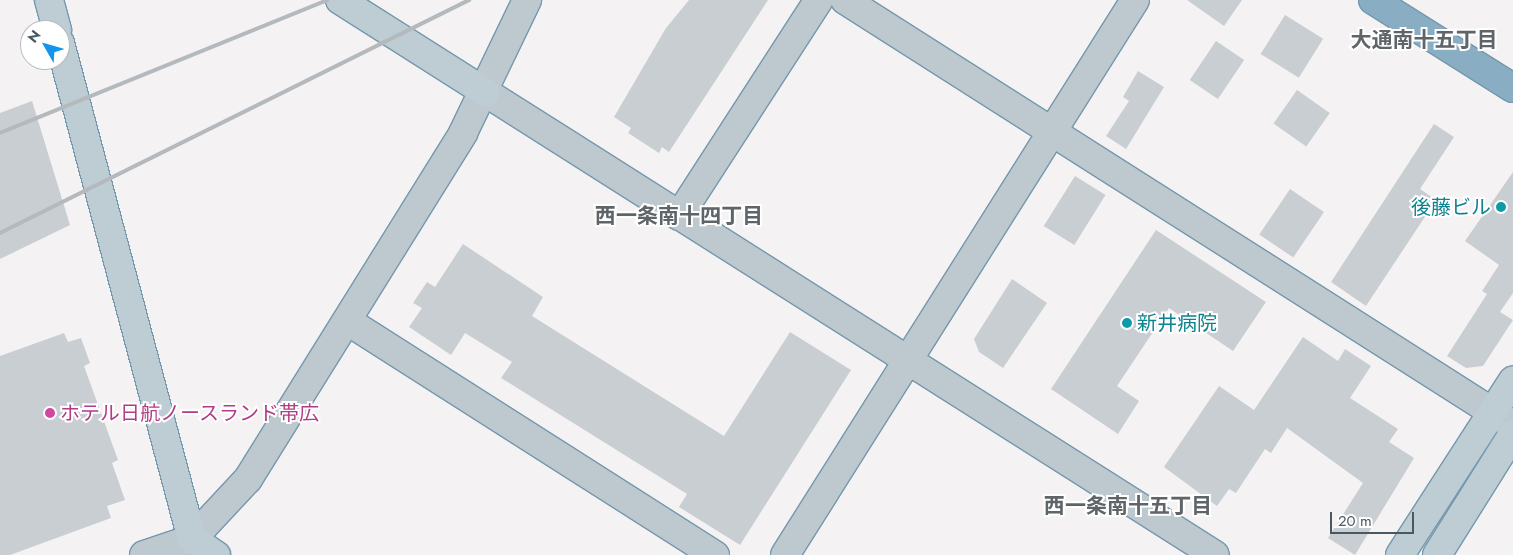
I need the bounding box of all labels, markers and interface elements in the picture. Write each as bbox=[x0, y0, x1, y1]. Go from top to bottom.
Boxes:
north arrow bbox=[20, 20, 70, 70]
text: N bbox=[23, 26, 45, 47]
district label: 大通南十五丁目 bbox=[1351, 27, 1497, 53]
place label: 後藤ビル bbox=[1411, 195, 1491, 219]
marker: 後藤ビル bbox=[1495, 201, 1507, 213]
district label: 西一条南十四丁目 bbox=[595, 203, 763, 229]
place label: 新井病院 bbox=[1137, 311, 1217, 335]
marker: 新井病院 bbox=[1121, 317, 1133, 329]
place label: ホテル日航ノースランド帯広 bbox=[60, 401, 320, 425]
marker: ホテル日航ノースランド帯広 bbox=[44, 407, 56, 419]
district label: 西一条南十五丁目 bbox=[1044, 493, 1212, 519]
scale bar bbox=[1333, 502, 1417, 534]
text: 20 m bbox=[1338, 510, 1372, 532]

